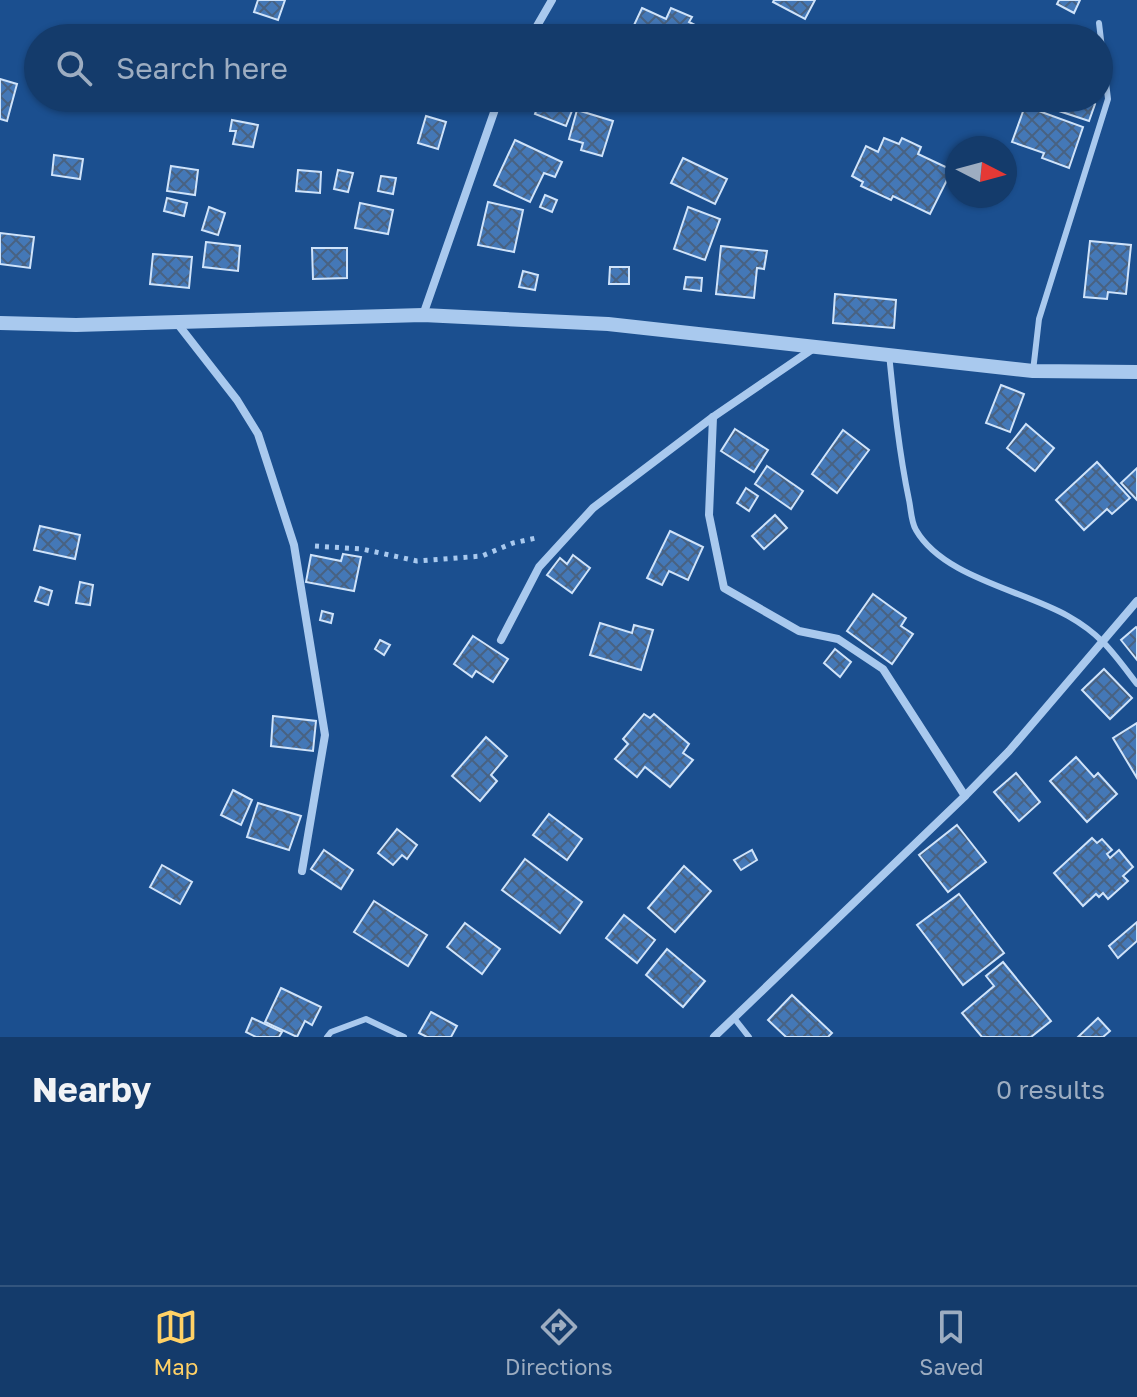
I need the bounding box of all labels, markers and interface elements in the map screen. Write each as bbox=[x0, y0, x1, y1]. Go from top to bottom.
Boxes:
search box bbox=[24, 24, 1113, 112]
icon: search bbox=[52, 46, 96, 90]
text: Search here bbox=[116, 50, 288, 86]
north arrow bbox=[945, 136, 1017, 208]
text: Nearby bbox=[32, 1069, 152, 1109]
text: 0 results bbox=[996, 1074, 1105, 1105]
tab: Map bbox=[153, 1305, 198, 1380]
tab: Directions bbox=[505, 1305, 613, 1380]
tab: Saved bbox=[919, 1305, 984, 1380]

